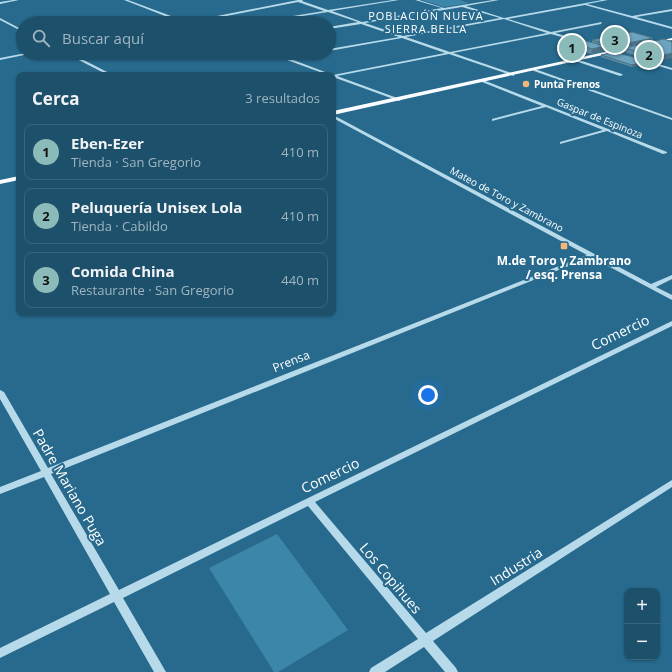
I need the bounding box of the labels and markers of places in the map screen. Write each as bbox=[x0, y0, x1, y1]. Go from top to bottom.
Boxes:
pin: 3 bbox=[602, 25, 628, 55]
pin: 1 bbox=[559, 33, 585, 63]
pin: 2 bbox=[636, 40, 662, 70]
place label: Punta Frenos bbox=[534, 77, 600, 91]
marker: Punta Frenos bbox=[521, 79, 531, 89]
marker: M.de Toro y Zambrano / esq. Prensa bbox=[559, 241, 569, 251]
place label: M.de Toro y Zambrano / esq. Prensa bbox=[497, 252, 631, 283]

